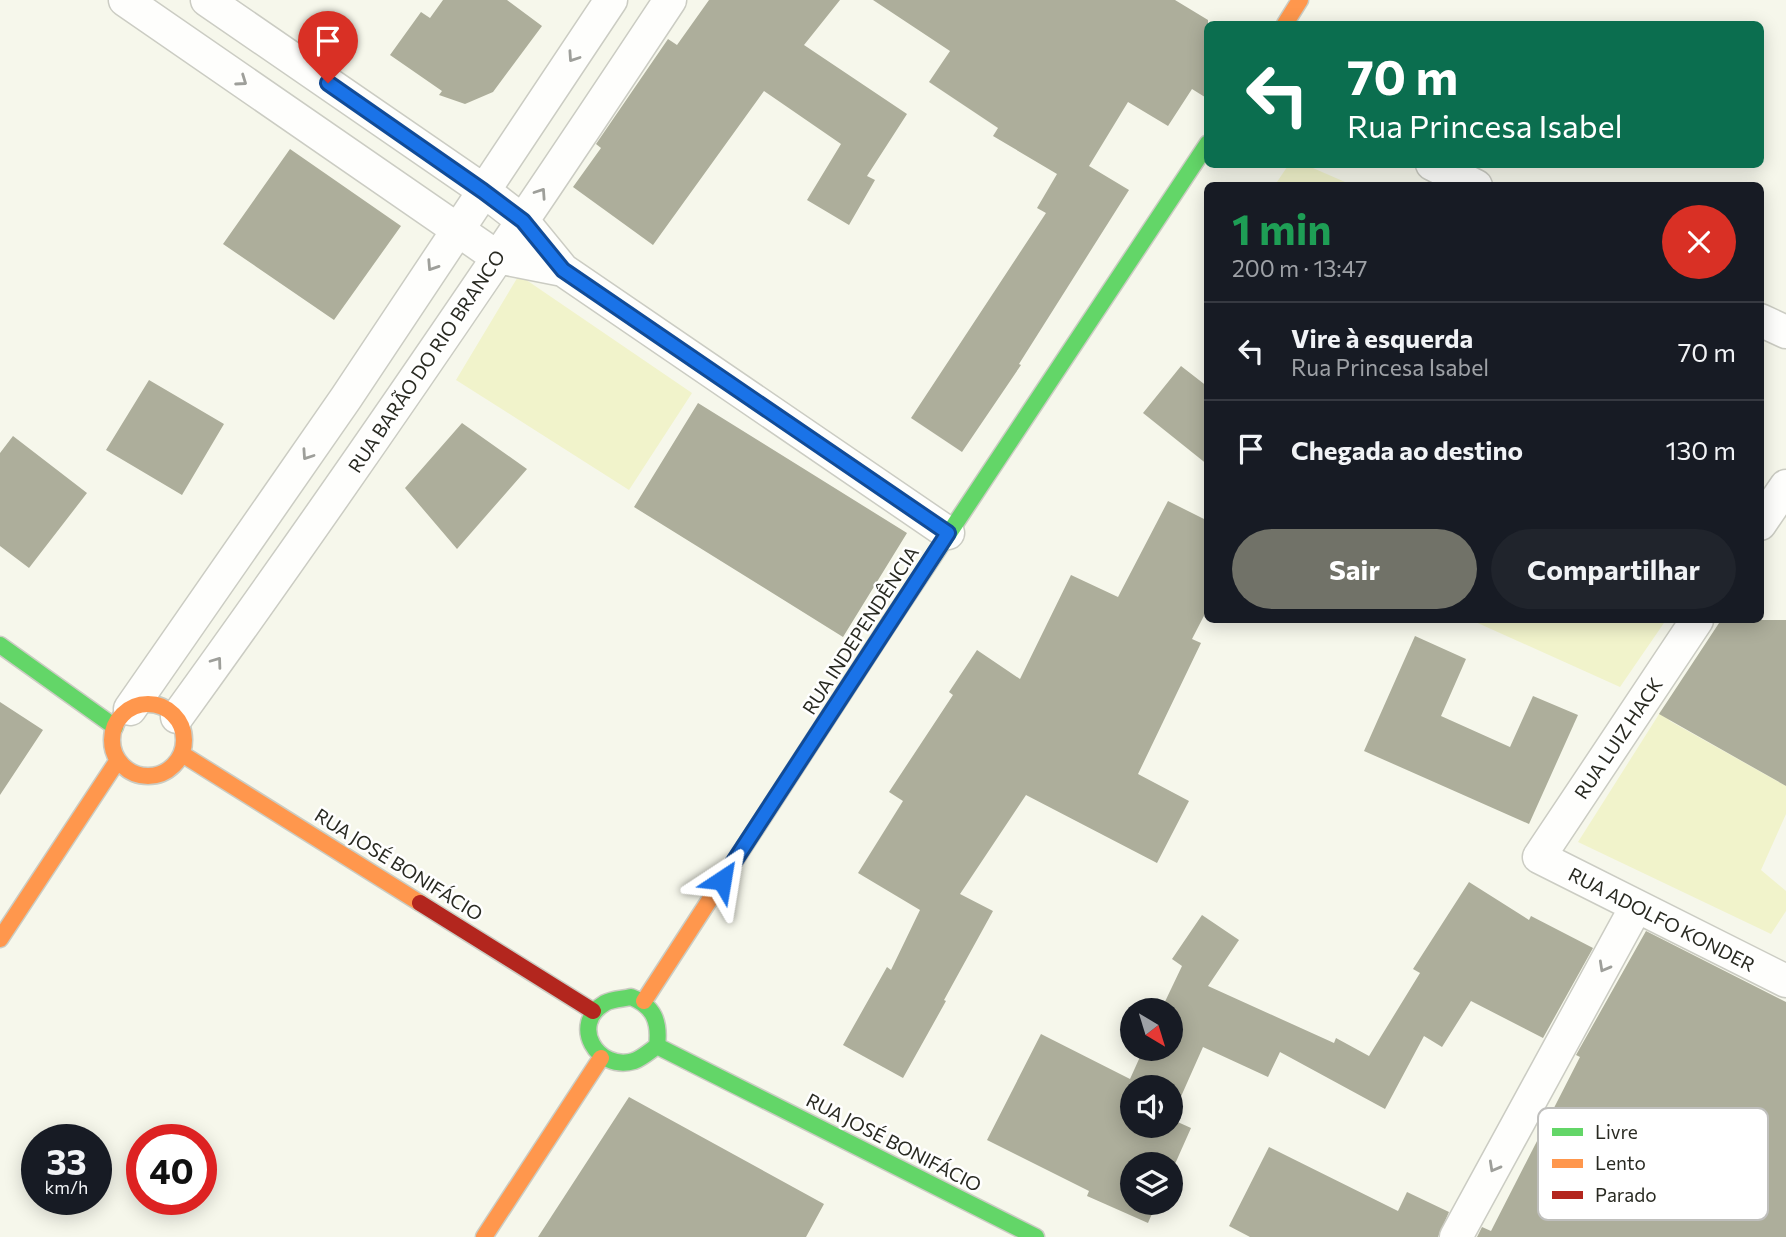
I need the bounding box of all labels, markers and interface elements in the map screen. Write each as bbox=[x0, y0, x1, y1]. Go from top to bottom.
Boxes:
pin bbox=[298, 11, 358, 83]
icon: arrive bbox=[309, 22, 347, 60]
text: 70 m bbox=[1347, 45, 1458, 105]
one-way arrow bbox=[569, 49, 581, 62]
icon: left bbox=[1232, 49, 1323, 140]
one-way arrow bbox=[234, 72, 247, 85]
text: Rua Princesa Isabel bbox=[1347, 105, 1623, 145]
one-way arrow bbox=[533, 188, 545, 201]
text: 1 min bbox=[1232, 202, 1332, 254]
button: close bbox=[1662, 205, 1736, 279]
street label: RUA BARÃO DO RIO BRANCO bbox=[343, 245, 509, 477]
text: 200 m · 13:47 bbox=[1232, 254, 1367, 282]
one-way arrow bbox=[428, 258, 441, 271]
text: Vire à esquerda bbox=[1291, 322, 1473, 353]
icon: left bbox=[1232, 332, 1270, 370]
text: 70 m bbox=[1678, 336, 1736, 367]
text: Rua Princesa Isabel bbox=[1291, 353, 1489, 381]
icon: arrive bbox=[1232, 430, 1270, 468]
text: Chegada ao destino bbox=[1291, 434, 1523, 465]
text: 130 m bbox=[1665, 434, 1736, 465]
one-way arrow bbox=[302, 448, 315, 461]
button: Sair bbox=[1232, 529, 1477, 609]
button: Compartilhar bbox=[1491, 529, 1736, 609]
street label: RUA INDEPENDÊNCIA bbox=[797, 542, 923, 718]
one-way arrow bbox=[209, 657, 221, 670]
street label: RUA LUIZ HACK bbox=[1569, 673, 1667, 803]
street label: RUA JOSÉ BONIFÁCIO bbox=[311, 803, 487, 925]
position arrow bbox=[685, 843, 759, 917]
street label: RUA ADOLFO KONDER bbox=[1565, 862, 1759, 976]
one-way arrow bbox=[1598, 960, 1612, 973]
north arrow bbox=[1120, 998, 1183, 1060]
map controls bbox=[1120, 998, 1183, 1215]
button: sound bbox=[1120, 1075, 1183, 1138]
street label: RUA JOSÉ BONIFÁCIO bbox=[803, 1088, 985, 1196]
legend bbox=[1538, 1108, 1768, 1220]
text: Livre bbox=[1595, 1120, 1638, 1143]
speed limit sign: 40 bbox=[126, 1124, 217, 1215]
text: 33 bbox=[46, 1139, 87, 1182]
text: Lento bbox=[1595, 1151, 1646, 1174]
button: layers bbox=[1120, 1152, 1183, 1215]
one-way arrow bbox=[1489, 1159, 1502, 1172]
text: km/h bbox=[45, 1176, 88, 1198]
text: Parado bbox=[1595, 1183, 1657, 1206]

